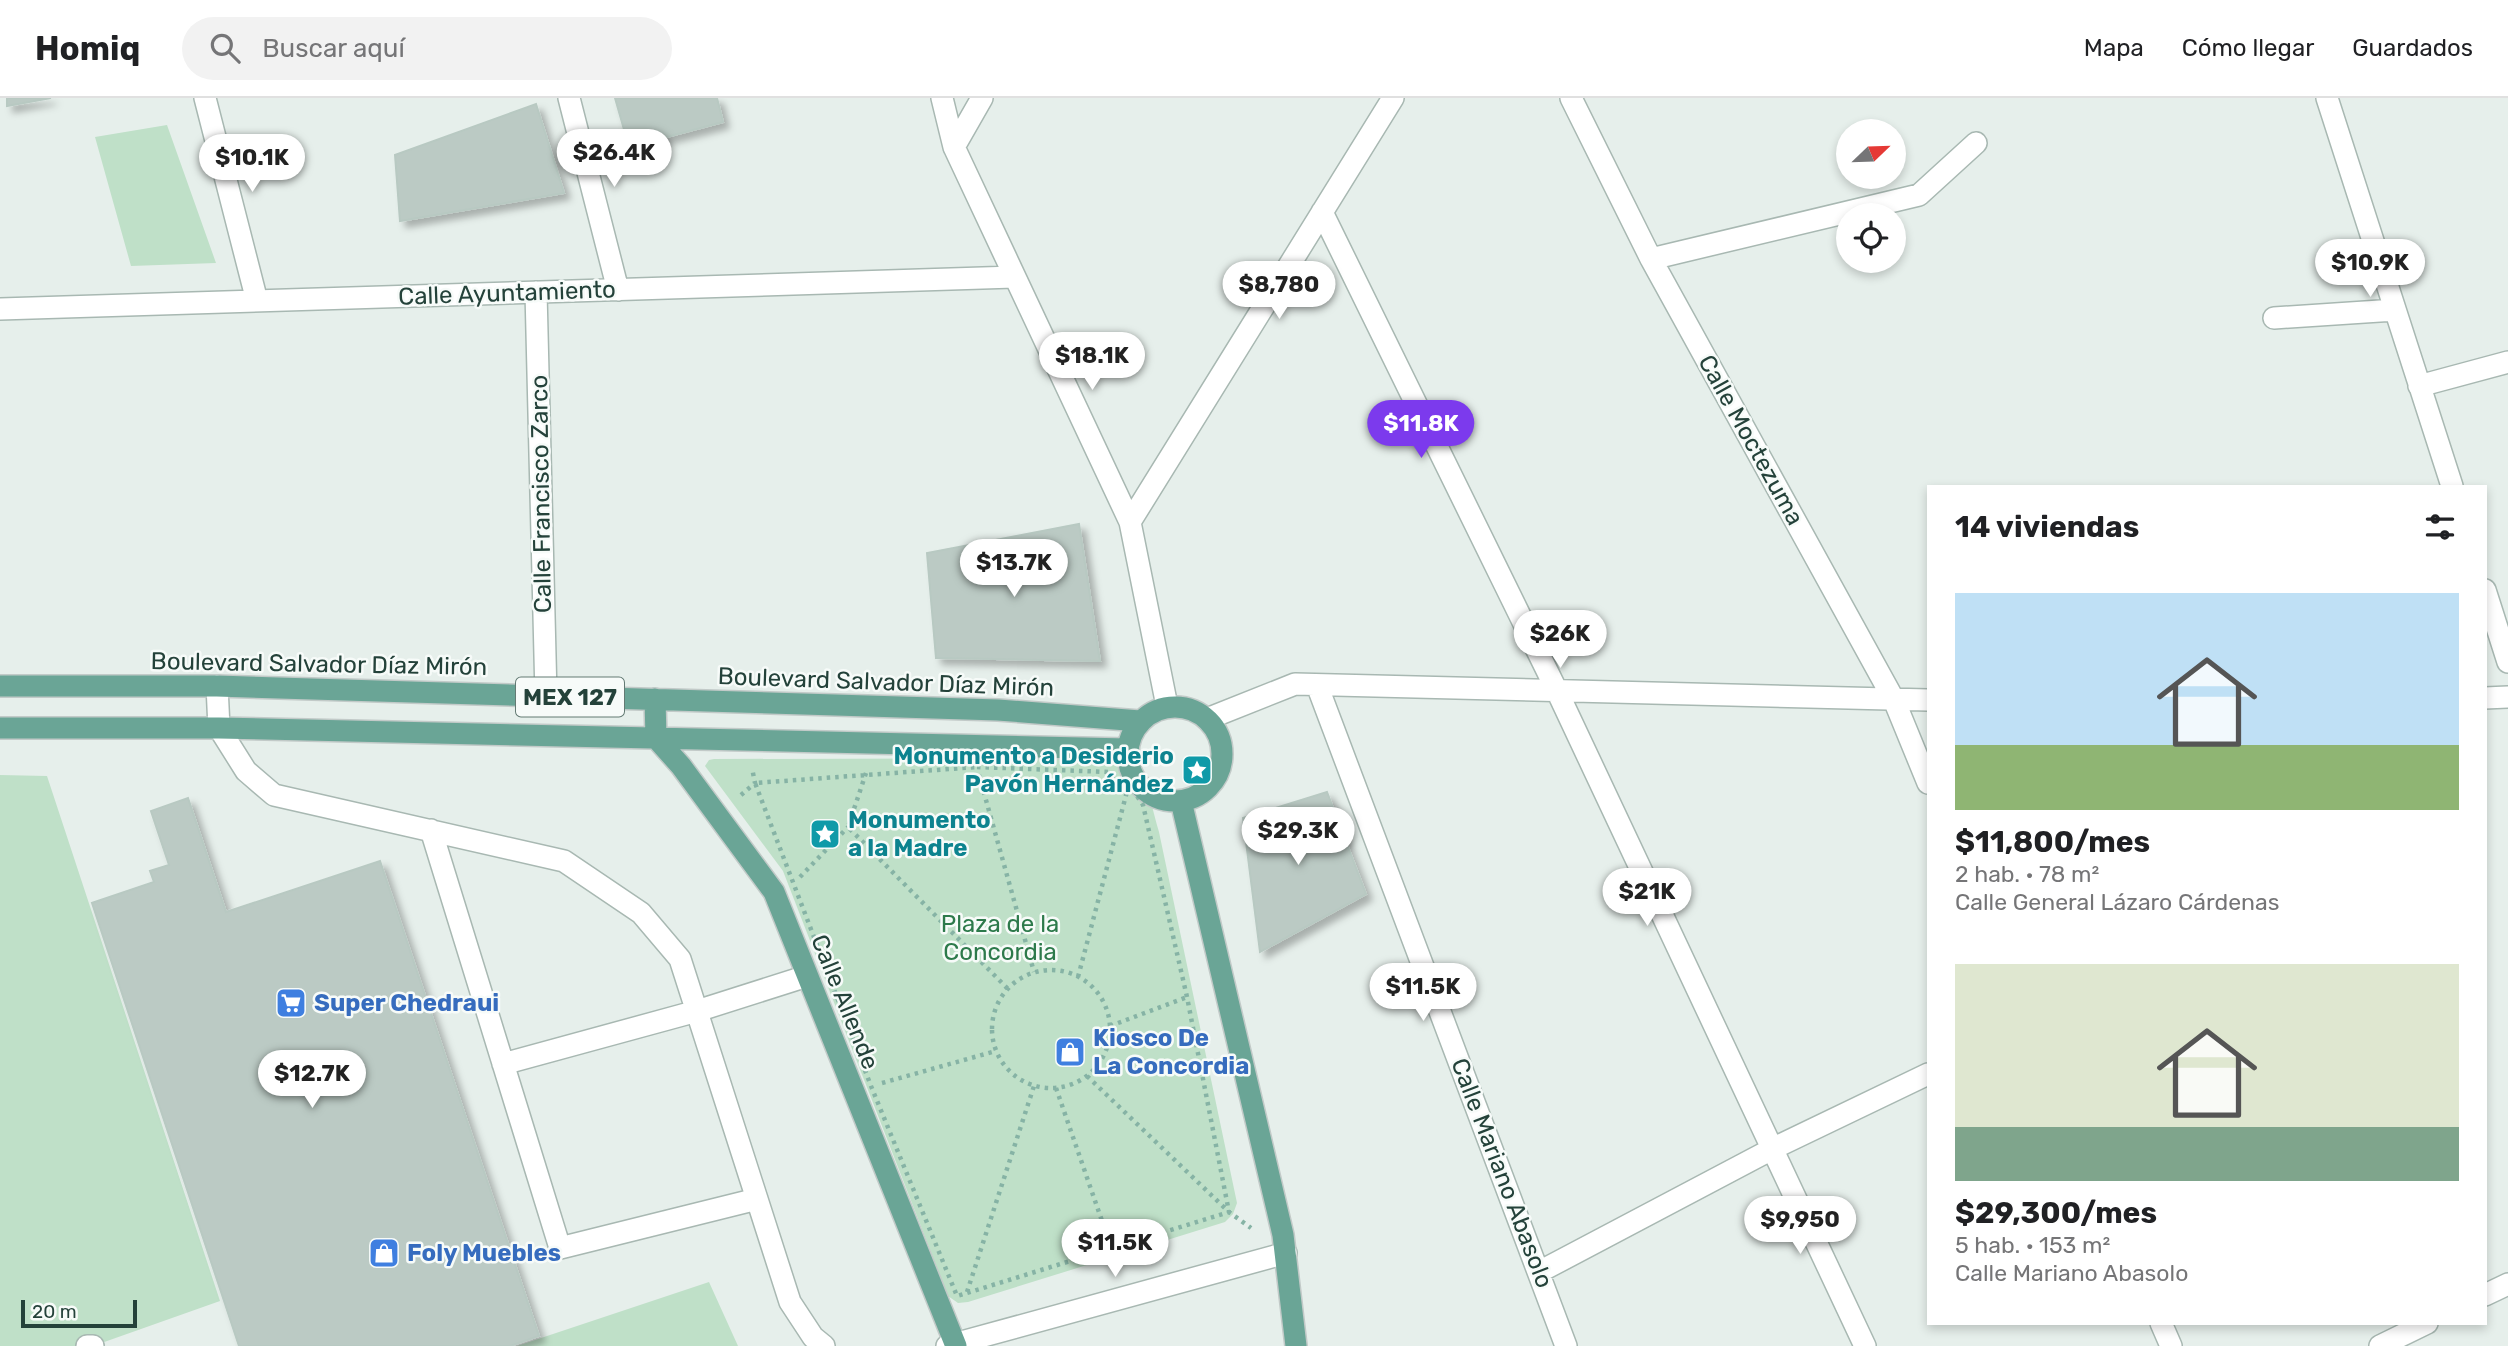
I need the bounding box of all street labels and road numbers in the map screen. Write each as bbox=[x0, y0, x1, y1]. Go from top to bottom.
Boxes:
street label: Calle Ayuntamiento bbox=[398, 275, 616, 311]
street label: Calle Moctezuma bbox=[1693, 350, 1809, 530]
street label: Calle Francisco Zarco bbox=[525, 375, 557, 613]
street label: Boulevard Salvador Díaz Mirón bbox=[151, 647, 487, 681]
street label: Boulevard Salvador Díaz Mirón bbox=[717, 662, 1055, 702]
road number: MEX 127 bbox=[516, 678, 624, 716]
street label: Calle Allende bbox=[805, 930, 885, 1074]
street label: Calle Mariano Abasolo bbox=[1445, 1054, 1559, 1292]

